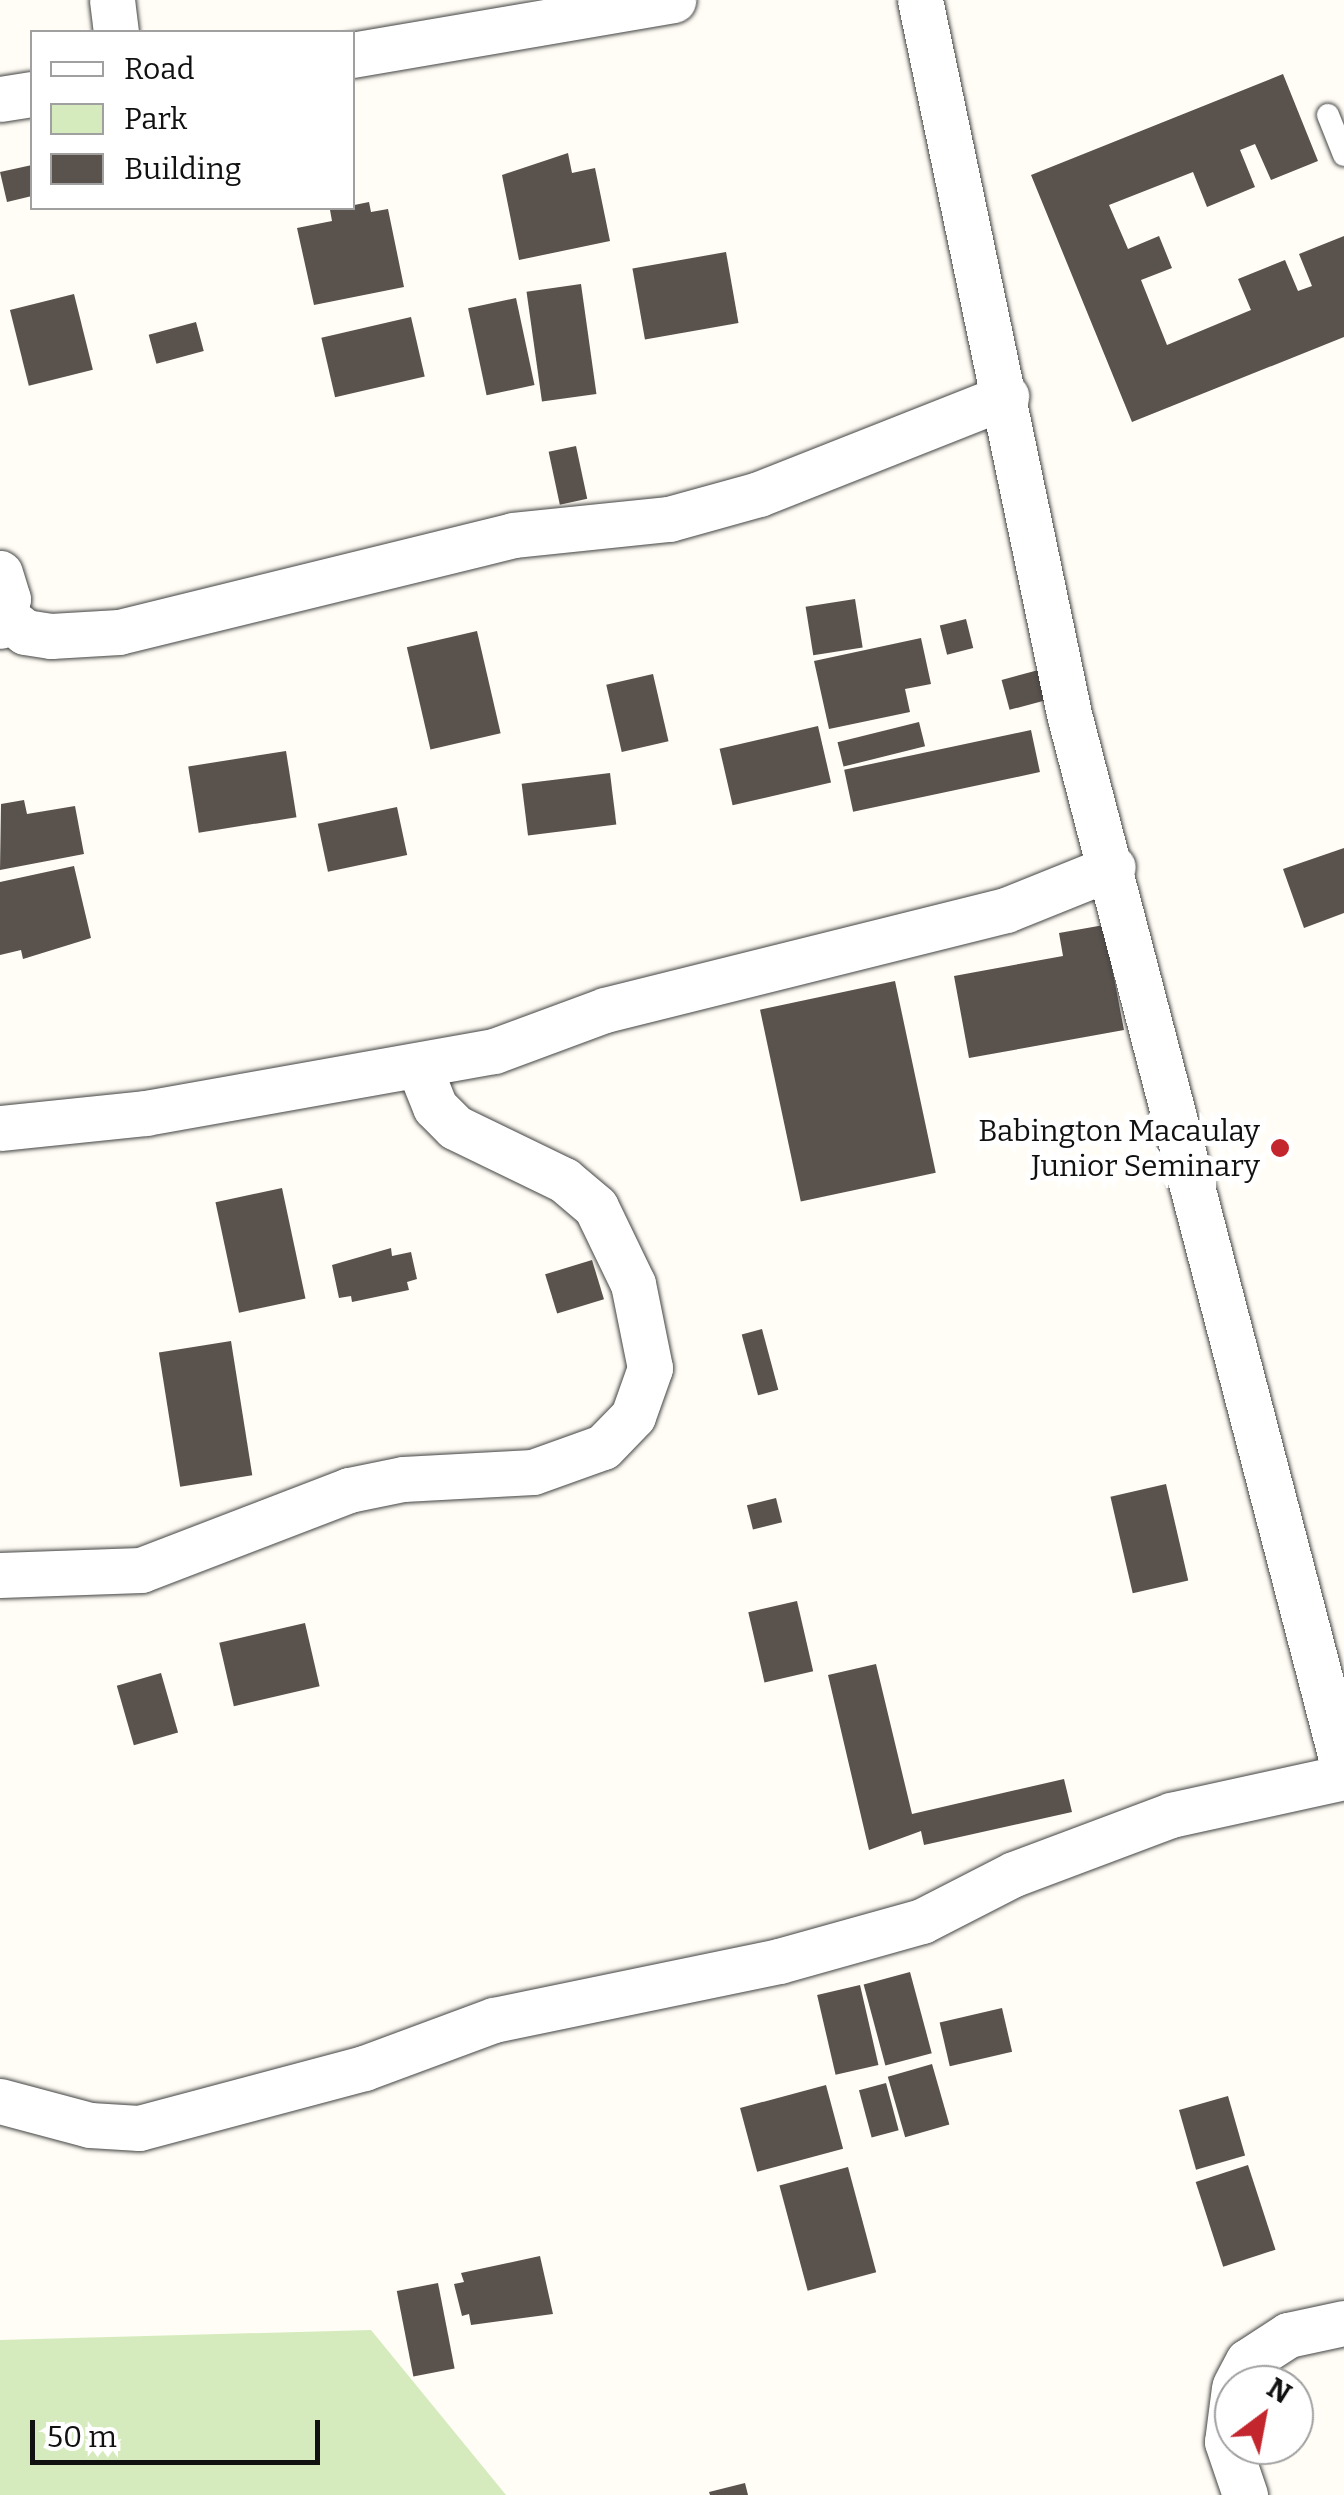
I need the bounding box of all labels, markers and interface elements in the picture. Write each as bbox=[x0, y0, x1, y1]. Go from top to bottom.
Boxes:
legend bbox=[30, 30, 355, 210]
text: Road bbox=[124, 51, 195, 87]
text: Park bbox=[124, 101, 187, 137]
text: Building bbox=[124, 151, 242, 187]
place label: Babington Macaulay Junior Seminary bbox=[978, 1113, 1260, 1184]
marker: Babington Macaulay Junior Seminary bbox=[1269, 1137, 1291, 1159]
north arrow bbox=[1214, 2365, 1314, 2465]
text: N bbox=[1261, 2371, 1297, 2411]
scale bar bbox=[35, 2400, 325, 2462]
text: 50 m bbox=[47, 2419, 117, 2455]

